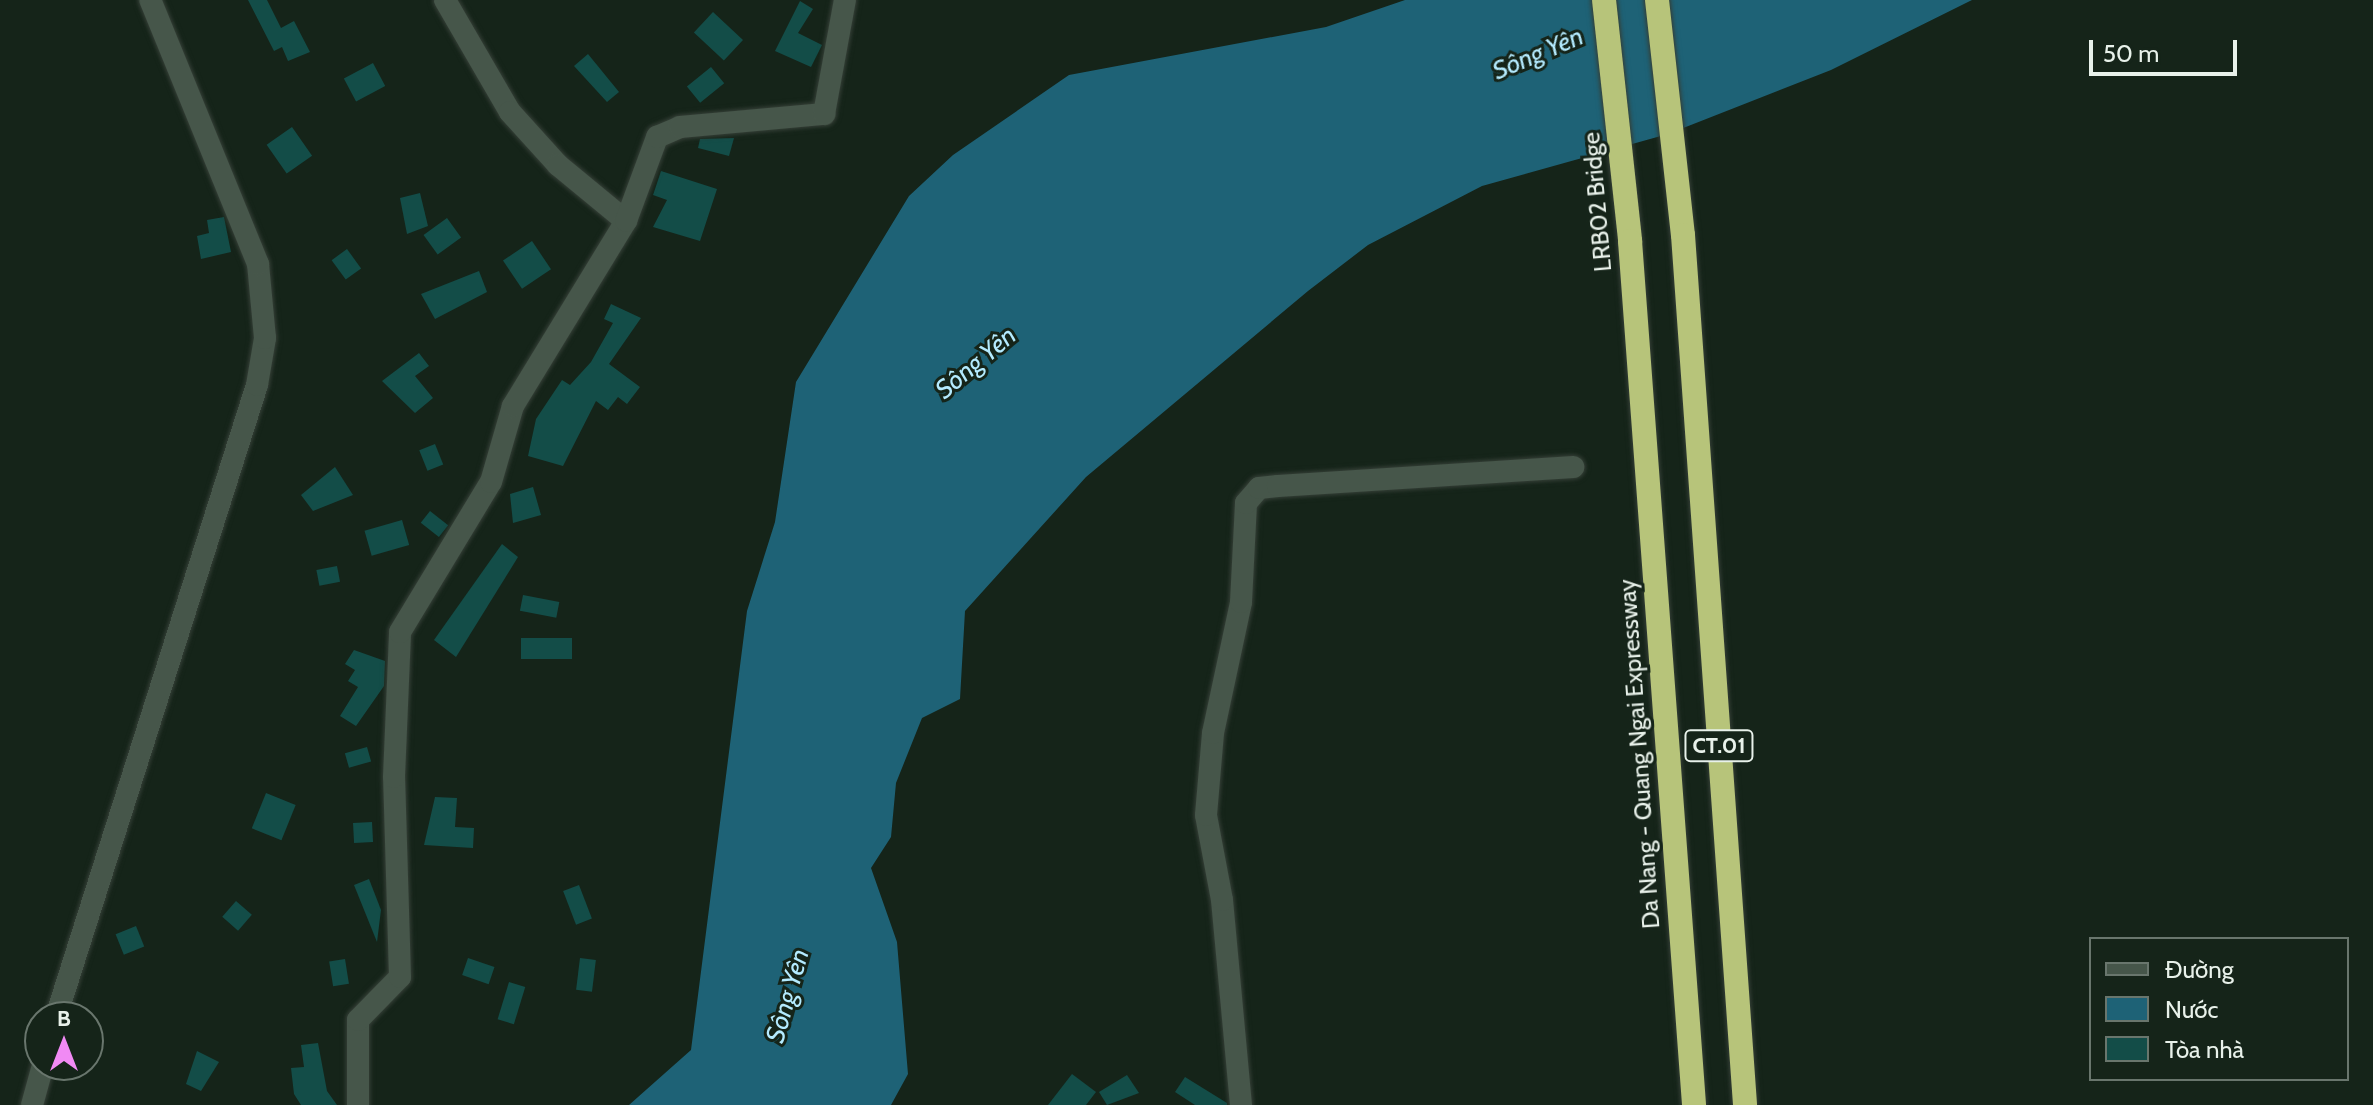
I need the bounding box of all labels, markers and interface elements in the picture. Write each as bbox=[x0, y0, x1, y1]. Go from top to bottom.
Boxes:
water label: Sông Yên bbox=[1488, 21, 1588, 87]
scale bar bbox=[2093, 24, 2241, 74]
text: 50 m bbox=[2103, 39, 2159, 68]
street label: LRB02 Bridge bbox=[1577, 131, 1617, 273]
water label: Sông Yên bbox=[929, 320, 1023, 406]
street label: Da Nang - Quang Ngai Expressway bbox=[1612, 578, 1666, 930]
road number: CT.01 bbox=[1683, 728, 1755, 764]
legend bbox=[2089, 937, 2349, 1081]
water label: Sông Yên bbox=[760, 946, 816, 1046]
text: Đường bbox=[2165, 955, 2234, 984]
text: Nước bbox=[2165, 995, 2218, 1024]
north arrow bbox=[24, 1001, 104, 1081]
text: B bbox=[57, 1005, 71, 1032]
text: Tòa nhà bbox=[2165, 1035, 2244, 1064]

